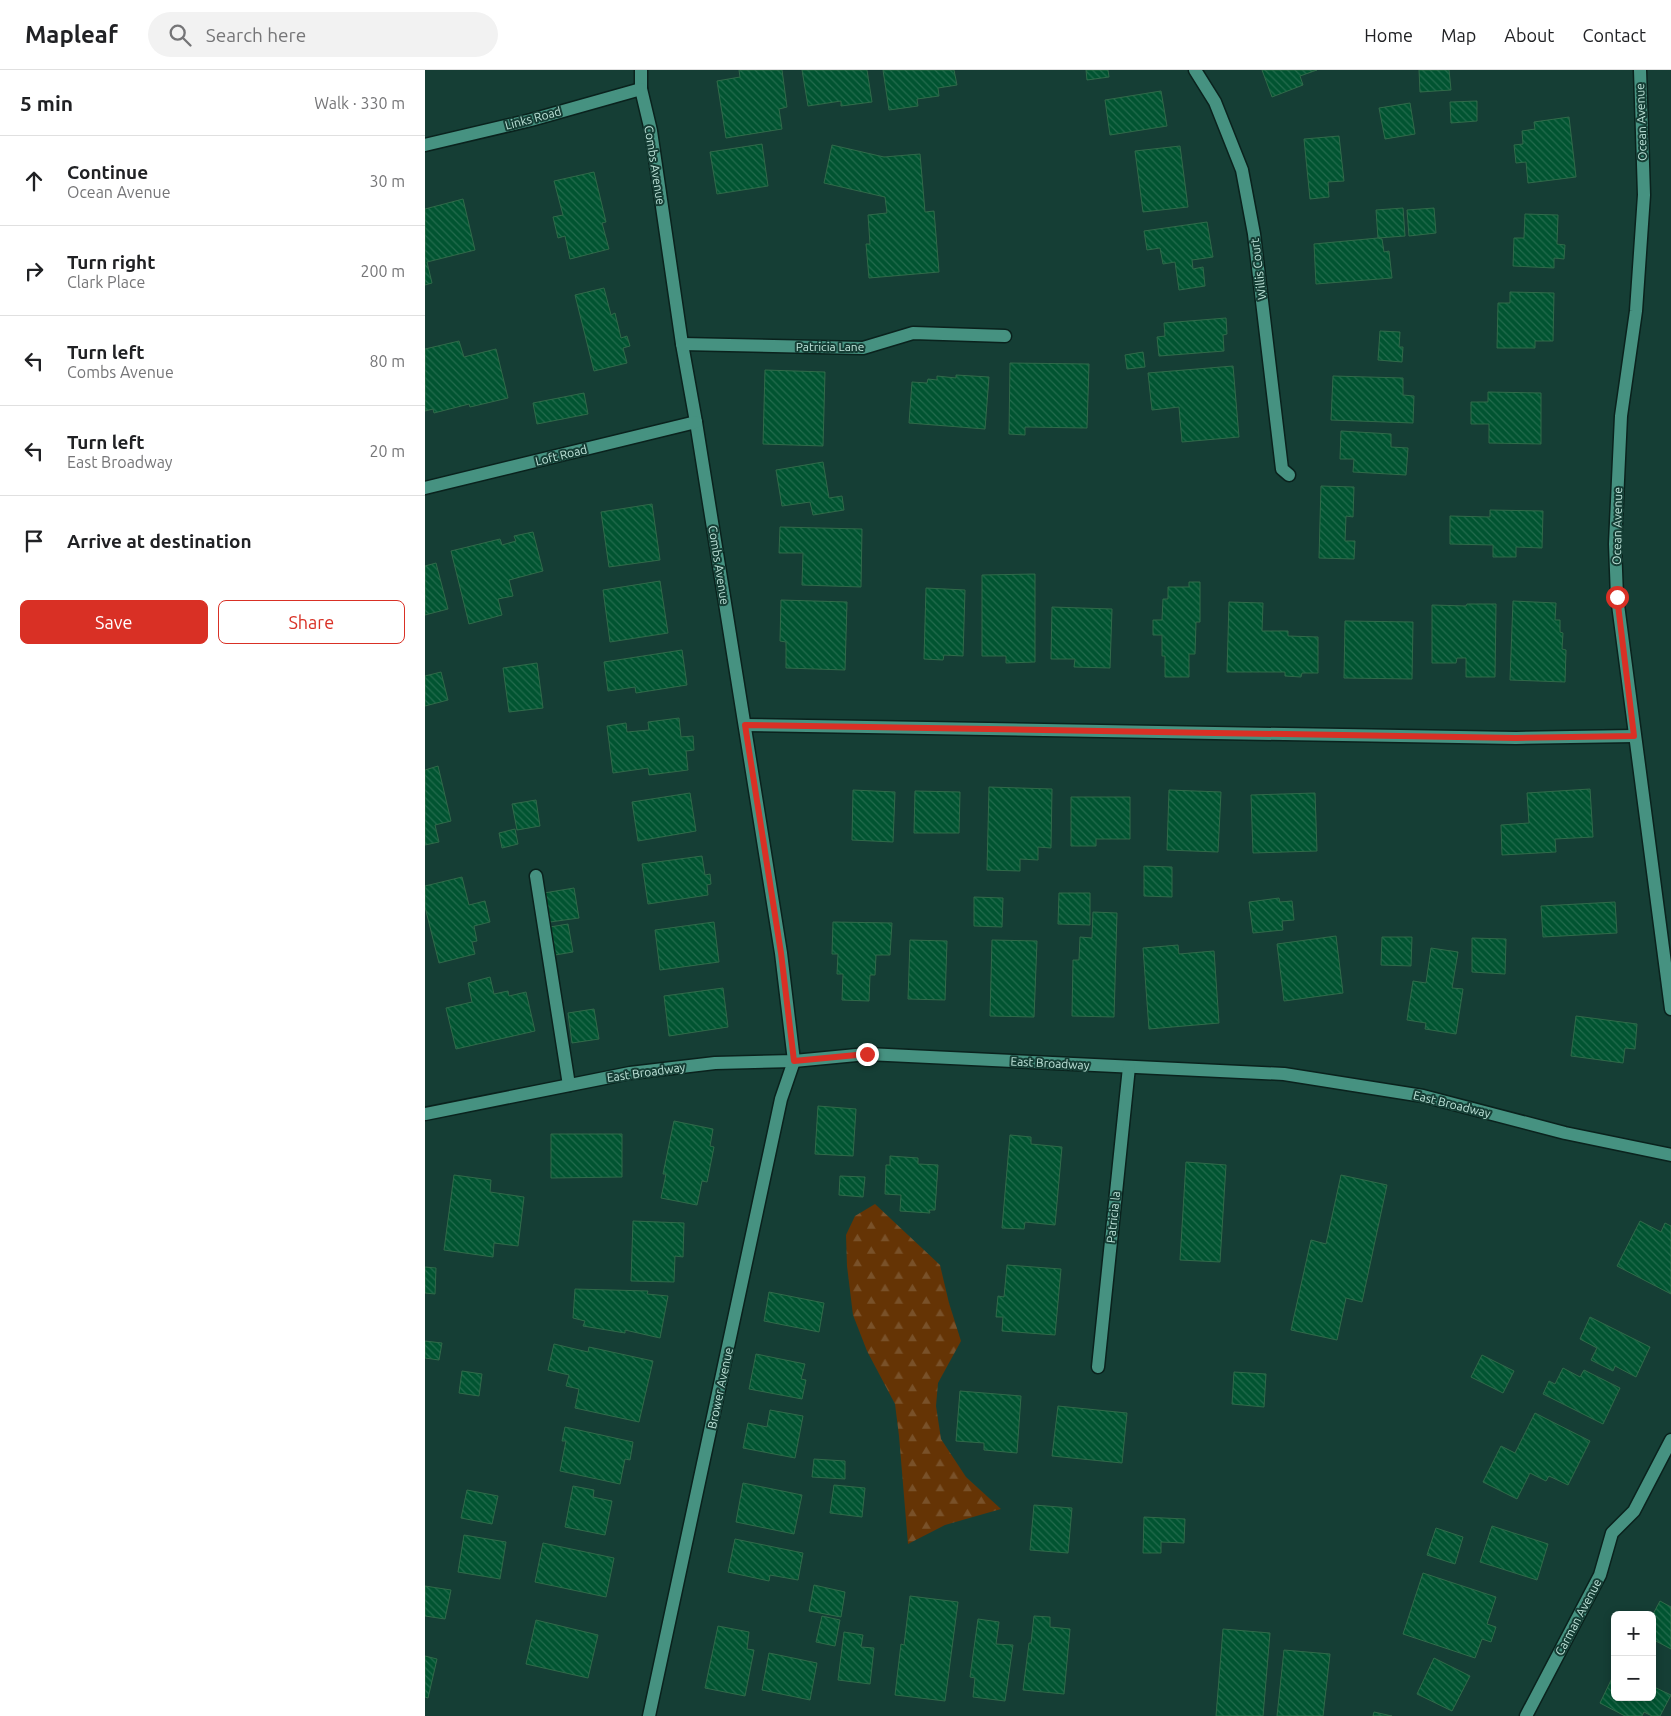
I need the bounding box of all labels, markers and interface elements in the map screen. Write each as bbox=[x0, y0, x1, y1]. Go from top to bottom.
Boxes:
search box bbox=[148, 12, 498, 57]
text: Mapleaf bbox=[25, 21, 118, 48]
icon: search bbox=[166, 21, 194, 49]
text: Search here bbox=[206, 24, 306, 46]
text: Home bbox=[1364, 25, 1413, 45]
text: Map bbox=[1441, 25, 1476, 45]
text: About bbox=[1504, 25, 1554, 45]
text: Contact bbox=[1582, 25, 1646, 45]
street label: Ocean Avenue bbox=[1633, 83, 1649, 161]
text: 5 min bbox=[20, 91, 73, 115]
text: Walk · 330 m bbox=[314, 94, 405, 112]
street label: Links Road bbox=[504, 104, 562, 132]
street label: Combs Avenue bbox=[642, 124, 668, 206]
text: Continue bbox=[67, 161, 148, 183]
icon: ahead bbox=[20, 167, 48, 195]
text: 30 m bbox=[369, 172, 405, 190]
text: Ocean Avenue bbox=[67, 183, 171, 201]
street label: Willis Court bbox=[1248, 237, 1268, 301]
text: Turn right bbox=[67, 251, 155, 273]
icon: right bbox=[20, 257, 48, 285]
text: 200 m bbox=[360, 262, 405, 280]
text: Clark Place bbox=[67, 273, 145, 291]
street label: Patricia Lane bbox=[796, 340, 864, 353]
text: Turn left bbox=[67, 341, 145, 363]
icon: left bbox=[20, 347, 48, 375]
text: 80 m bbox=[369, 352, 405, 370]
text: Combs Avenue bbox=[67, 363, 174, 381]
text: Turn left bbox=[67, 431, 145, 453]
icon: left bbox=[20, 437, 48, 465]
text: 20 m bbox=[369, 442, 405, 460]
street label: Loft Road bbox=[534, 442, 588, 468]
text: East Broadway bbox=[67, 453, 173, 471]
street label: Ocean Avenue bbox=[1610, 487, 1624, 565]
street label: Combs Avenue bbox=[706, 524, 732, 606]
icon: arrive bbox=[20, 527, 48, 555]
text: Arrive at destination bbox=[67, 530, 252, 552]
route start bbox=[1606, 586, 1629, 609]
button: Save bbox=[20, 600, 208, 644]
button: Share bbox=[218, 600, 405, 644]
route end bbox=[856, 1043, 879, 1066]
street label: East Broadway bbox=[1010, 1054, 1090, 1072]
street label: East Broadway bbox=[606, 1060, 686, 1084]
street label: East Broadway bbox=[1412, 1088, 1492, 1120]
street label: Patricia la bbox=[1104, 1190, 1122, 1244]
street label: Brower Avenue bbox=[705, 1346, 735, 1430]
street label: Carman Avenue bbox=[1552, 1577, 1604, 1657]
map controls bbox=[1611, 1611, 1656, 1701]
button: + bbox=[1611, 1611, 1656, 1656]
button: − bbox=[1611, 1656, 1656, 1701]

